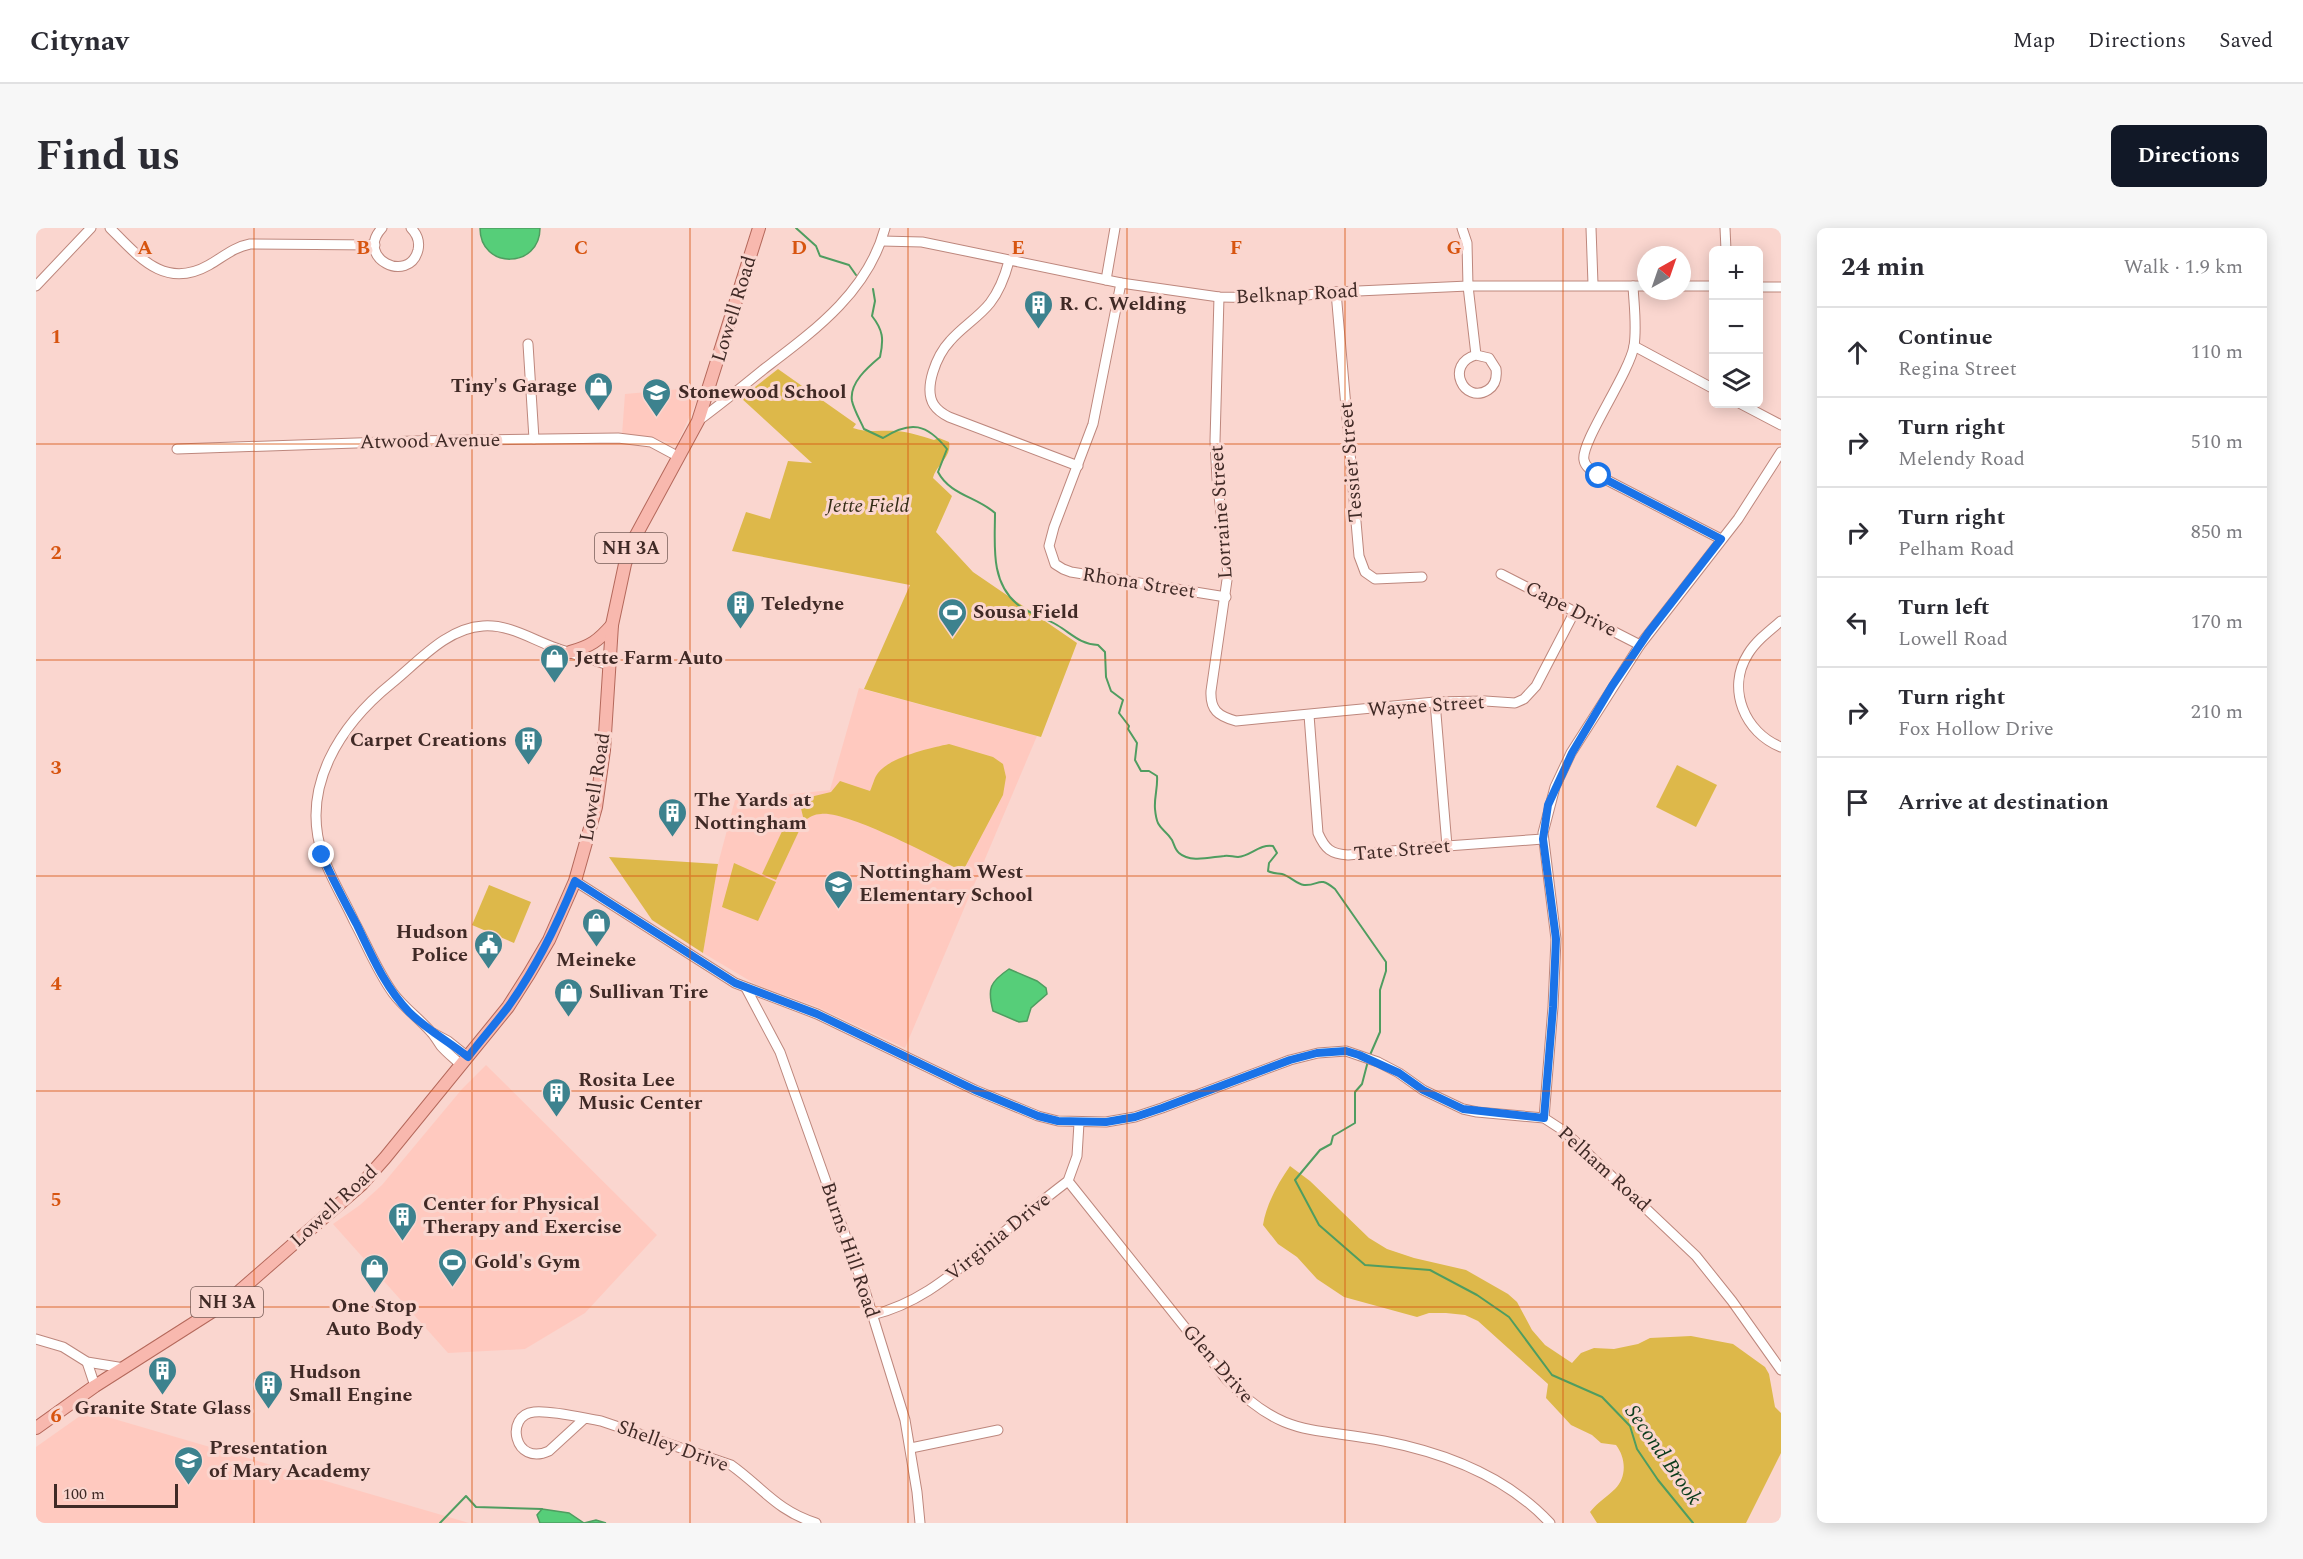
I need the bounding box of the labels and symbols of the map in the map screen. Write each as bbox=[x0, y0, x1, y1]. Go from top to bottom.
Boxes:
text: A bbox=[137, 233, 153, 263]
text: B bbox=[356, 233, 370, 263]
text: C bbox=[574, 233, 588, 263]
text: D bbox=[791, 233, 807, 263]
text: E bbox=[1011, 233, 1025, 263]
text: F bbox=[1230, 233, 1242, 263]
text: G bbox=[1446, 233, 1462, 263]
north arrow bbox=[1637, 246, 1691, 300]
street label: Lowell Road bbox=[704, 252, 764, 366]
street label: Belknap Road bbox=[1235, 276, 1359, 312]
building icon: R. C. Welding bbox=[1022, 288, 1054, 330]
place label: R. C. Welding bbox=[1059, 289, 1187, 319]
text: 1 bbox=[50, 322, 62, 352]
shop icon: Tiny's Garage bbox=[582, 370, 614, 412]
place label: Tiny's Garage bbox=[451, 371, 577, 401]
school or university icon: Stonewood School bbox=[641, 376, 673, 418]
place label: Stonewood School bbox=[678, 377, 846, 407]
street label: Tessier Street bbox=[1331, 401, 1371, 523]
street label: Atwood Avenue bbox=[359, 425, 501, 457]
street label: Lorraine Street bbox=[1201, 444, 1241, 580]
route start bbox=[1585, 462, 1611, 488]
park label: Jette Field bbox=[824, 491, 910, 521]
road number: NH 3A bbox=[595, 533, 667, 563]
text: 2 bbox=[50, 538, 62, 568]
street label: Rhona Street bbox=[1080, 559, 1198, 607]
street label: Cape Drive bbox=[1520, 573, 1622, 645]
building icon: Teledyne bbox=[724, 588, 756, 630]
place label: Teledyne bbox=[761, 589, 844, 619]
sports icon: Sousa Field bbox=[936, 596, 968, 638]
place label: Sousa Field bbox=[973, 597, 1079, 627]
shop icon: Jette Farm Auto bbox=[538, 642, 570, 684]
place label: Jette Farm Auto bbox=[575, 643, 723, 673]
street label: Wayne Street bbox=[1366, 687, 1486, 725]
building icon: Carpet Creations bbox=[512, 724, 544, 766]
place label: Carpet Creations bbox=[350, 725, 507, 755]
street label: Lowell Road bbox=[572, 730, 618, 844]
text: 3 bbox=[50, 753, 62, 783]
place label: The Yards at Nottingham bbox=[694, 785, 811, 838]
building icon: The Yards at Nottingham bbox=[657, 796, 689, 838]
street label: Tate Street bbox=[1353, 831, 1451, 869]
route end bbox=[308, 841, 334, 867]
place label: Nottingham West Elementary School bbox=[859, 857, 1033, 910]
school or university icon: Nottingham West Elementary School bbox=[822, 868, 854, 910]
shop icon: Meineke bbox=[580, 906, 612, 948]
place label: Hudson Police bbox=[396, 917, 468, 970]
public building icon: Hudson Police bbox=[473, 928, 505, 970]
place label: Meineke bbox=[556, 945, 636, 975]
text: 4 bbox=[50, 969, 62, 999]
shop icon: Sullivan Tire bbox=[552, 976, 584, 1018]
place label: Sullivan Tire bbox=[589, 977, 708, 1007]
place label: Rosita Lee Music Center bbox=[578, 1065, 703, 1118]
building icon: Rosita Lee Music Center bbox=[541, 1076, 573, 1118]
street label: Pelham Road bbox=[1551, 1119, 1657, 1219]
street label: Lowell Road bbox=[284, 1158, 384, 1254]
street label: Burns Hill Road bbox=[813, 1178, 887, 1322]
text: 5 bbox=[50, 1185, 62, 1215]
street label: Virginia Drive bbox=[939, 1185, 1057, 1289]
place label: Center for Physical Therapy and Exercise bbox=[423, 1189, 622, 1242]
building icon: Center for Physical Therapy and Exercise bbox=[386, 1200, 418, 1242]
sports icon: Gold's Gym bbox=[437, 1246, 469, 1288]
place label: Gold's Gym bbox=[474, 1247, 580, 1277]
shop icon: One Stop Auto Body bbox=[358, 1252, 390, 1294]
road number: NH 3A bbox=[191, 1287, 263, 1317]
place label: One Stop Auto Body bbox=[325, 1291, 424, 1344]
street label: Glen Drive bbox=[1175, 1318, 1261, 1410]
building icon: Granite State Glass bbox=[147, 1354, 179, 1396]
place label: Hudson Small Engine bbox=[289, 1357, 412, 1410]
building icon: Hudson Small Engine bbox=[252, 1368, 284, 1410]
place label: Granite State Glass bbox=[75, 1393, 251, 1423]
water label: Second Brook bbox=[1616, 1398, 1710, 1512]
text: 6 bbox=[50, 1401, 62, 1431]
street label: Shelley Drive bbox=[613, 1412, 733, 1480]
place label: Presentation of Mary Academy bbox=[209, 1433, 371, 1486]
school or university icon: Presentation of Mary Academy bbox=[172, 1444, 204, 1486]
scale bar bbox=[54, 1481, 178, 1508]

